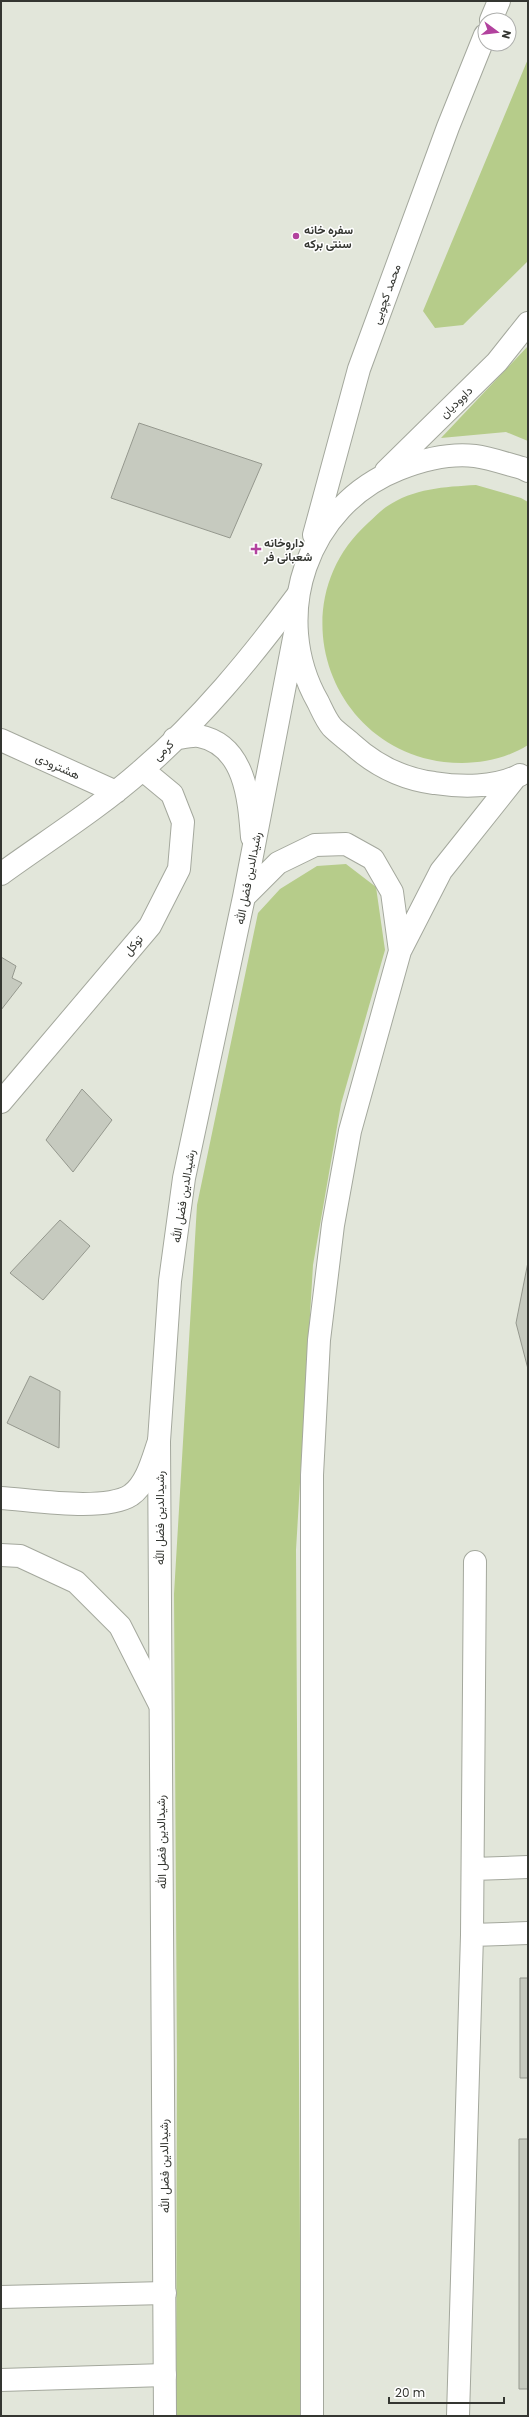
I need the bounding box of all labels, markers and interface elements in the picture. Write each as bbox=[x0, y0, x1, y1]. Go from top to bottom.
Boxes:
north arrow bbox=[477, 12, 517, 52]
text: N bbox=[498, 29, 515, 41]
place label: سفره خانه سنتی برکه bbox=[304, 221, 354, 252]
marker: سفره خانه سنتی برکه bbox=[291, 231, 301, 241]
street label: محمد کچویی bbox=[367, 261, 405, 327]
street label: داوودیان bbox=[436, 382, 476, 422]
place label: داروخانه شعبانی فر bbox=[263, 534, 313, 565]
marker: داروخانه شعبانی فر bbox=[251, 544, 261, 554]
street label: کرمی bbox=[149, 736, 177, 764]
street label: هشترودی bbox=[33, 749, 83, 783]
street label: رشیدالدین فضل الله bbox=[231, 830, 265, 926]
street label: توکل bbox=[119, 931, 147, 959]
street label: رشیدالدین فضل الله bbox=[167, 1148, 199, 1244]
street label: رشیدالدین فضل الله bbox=[151, 1471, 168, 1565]
street label: رشیدالدین فضل الله bbox=[152, 1795, 170, 1889]
street label: رشیدالدین فضل الله bbox=[155, 2119, 173, 2213]
scale bar bbox=[389, 2379, 504, 2405]
text: 20 m bbox=[395, 2384, 425, 2401]

